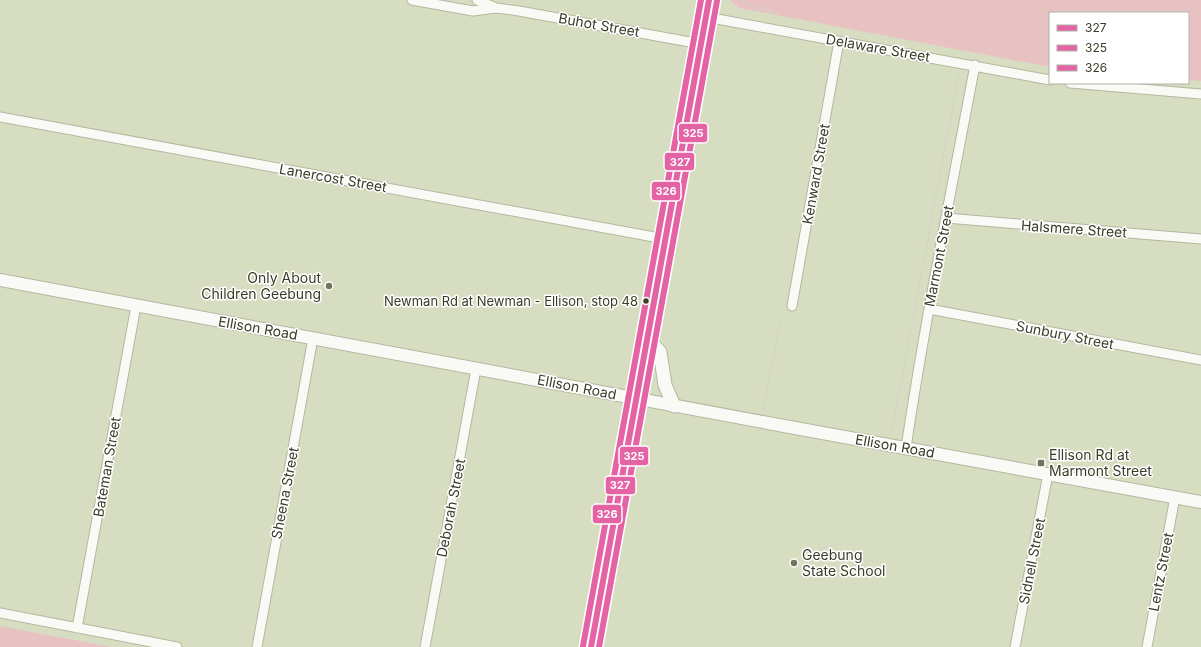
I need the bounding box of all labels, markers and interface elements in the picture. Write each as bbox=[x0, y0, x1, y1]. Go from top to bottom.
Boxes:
street label: Buhot Street bbox=[557, 9, 641, 40]
legend bbox=[1049, 12, 1189, 84]
text: 327 bbox=[1085, 20, 1107, 35]
street label: Delaware Street bbox=[825, 30, 932, 65]
text: 325 bbox=[1085, 40, 1107, 55]
text: 326 bbox=[1085, 60, 1107, 75]
street label: Kenward Street bbox=[798, 122, 833, 225]
line badge: 325 bbox=[678, 123, 708, 143]
text: 325 bbox=[682, 126, 704, 140]
line badge: 327 bbox=[664, 152, 695, 171]
text: 327 bbox=[670, 155, 690, 169]
street label: Lanercost Street bbox=[278, 160, 389, 195]
line badge: 326 bbox=[651, 181, 681, 201]
text: 326 bbox=[655, 184, 677, 198]
street label: Marmont Street bbox=[920, 203, 957, 308]
street label: Halsmere Street bbox=[1021, 216, 1128, 241]
place label: Only About Children Geebung bbox=[201, 269, 321, 302]
marker: Only About Children Geebung bbox=[324, 281, 334, 291]
place label: Newman Rd at Newman - Ellison, stop 48 bbox=[384, 293, 638, 309]
marker: Newman Rd at Newman - Ellison, stop 48 bbox=[641, 296, 651, 306]
street label: Ellison Road bbox=[217, 312, 299, 343]
street label: Sunbury Street bbox=[1015, 317, 1116, 352]
street label: Ellison Road bbox=[536, 370, 618, 403]
street label: Bateman Street bbox=[89, 415, 124, 518]
street label: Ellison Road bbox=[854, 430, 936, 461]
street label: Sheena Street bbox=[267, 445, 302, 540]
line badge: 325 bbox=[619, 446, 649, 466]
place label: Ellison Rd at Marmont Street bbox=[1049, 446, 1152, 479]
text: 325 bbox=[623, 449, 645, 463]
street label: Deborah Street bbox=[433, 457, 468, 559]
marker: Ellison Rd at Marmont Street bbox=[1036, 458, 1046, 468]
line badge: 327 bbox=[605, 476, 636, 495]
text: 327 bbox=[610, 478, 630, 492]
line badge: 326 bbox=[592, 504, 622, 524]
text: 326 bbox=[596, 507, 618, 521]
street label: Sidnell Street bbox=[1015, 516, 1048, 606]
street label: Lentz Street bbox=[1145, 531, 1177, 613]
place label: Geebung State School bbox=[802, 546, 885, 579]
marker: Geebung State School bbox=[789, 558, 799, 568]

